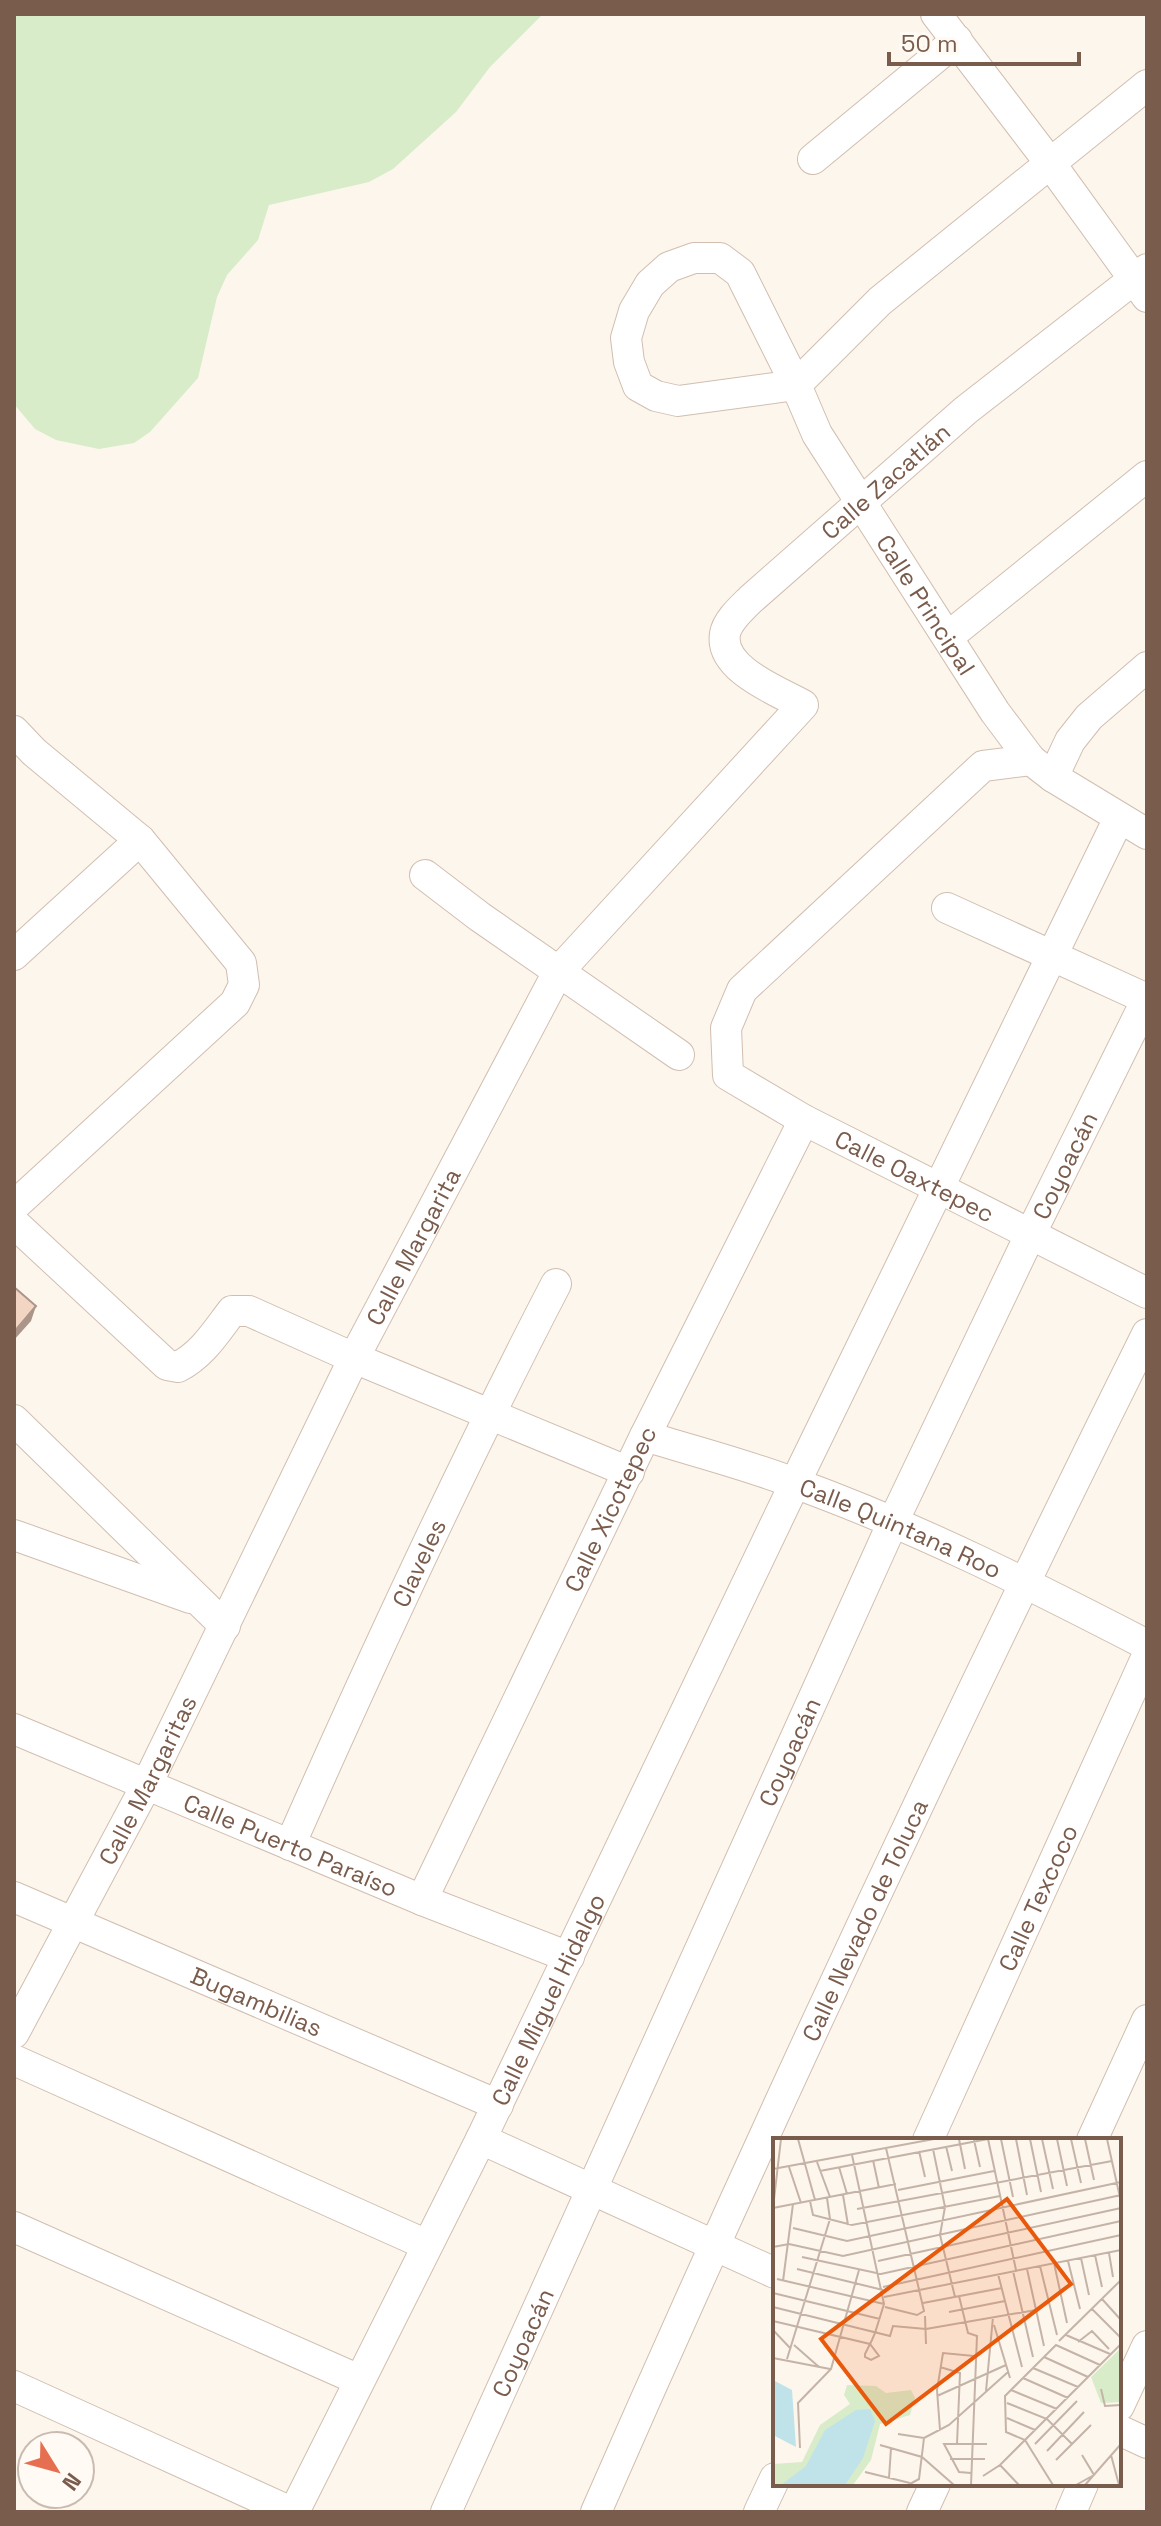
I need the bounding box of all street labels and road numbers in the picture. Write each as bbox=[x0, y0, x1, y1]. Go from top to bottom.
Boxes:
street label: Calle Zacatlán bbox=[814, 416, 956, 546]
street label: Calle Principal bbox=[870, 528, 983, 681]
street label: Coyoacán bbox=[1025, 1106, 1104, 1224]
street label: Calle Oaxtepec bbox=[830, 1123, 1000, 1229]
street label: Calle Margarita bbox=[359, 1162, 467, 1331]
street label: Calle Xicotepec bbox=[557, 1421, 663, 1597]
street label: Calle Quintana Roo bbox=[796, 1471, 1007, 1585]
street label: Claveles bbox=[384, 1514, 453, 1612]
street label: Calle Margaritas bbox=[91, 1690, 203, 1870]
street label: Coyoacán bbox=[751, 1693, 827, 1811]
street label: Calle Puerto Paraíso bbox=[179, 1786, 402, 1904]
street label: Calle Nevado de Toluca bbox=[794, 1794, 935, 2046]
street label: Calle Texcoco bbox=[991, 1819, 1084, 1976]
street label: Calle Miguel Hidalgo bbox=[484, 1888, 612, 2111]
street label: Bugambilias bbox=[186, 1959, 327, 2043]
street label: Coyoacán bbox=[485, 2283, 561, 2402]

